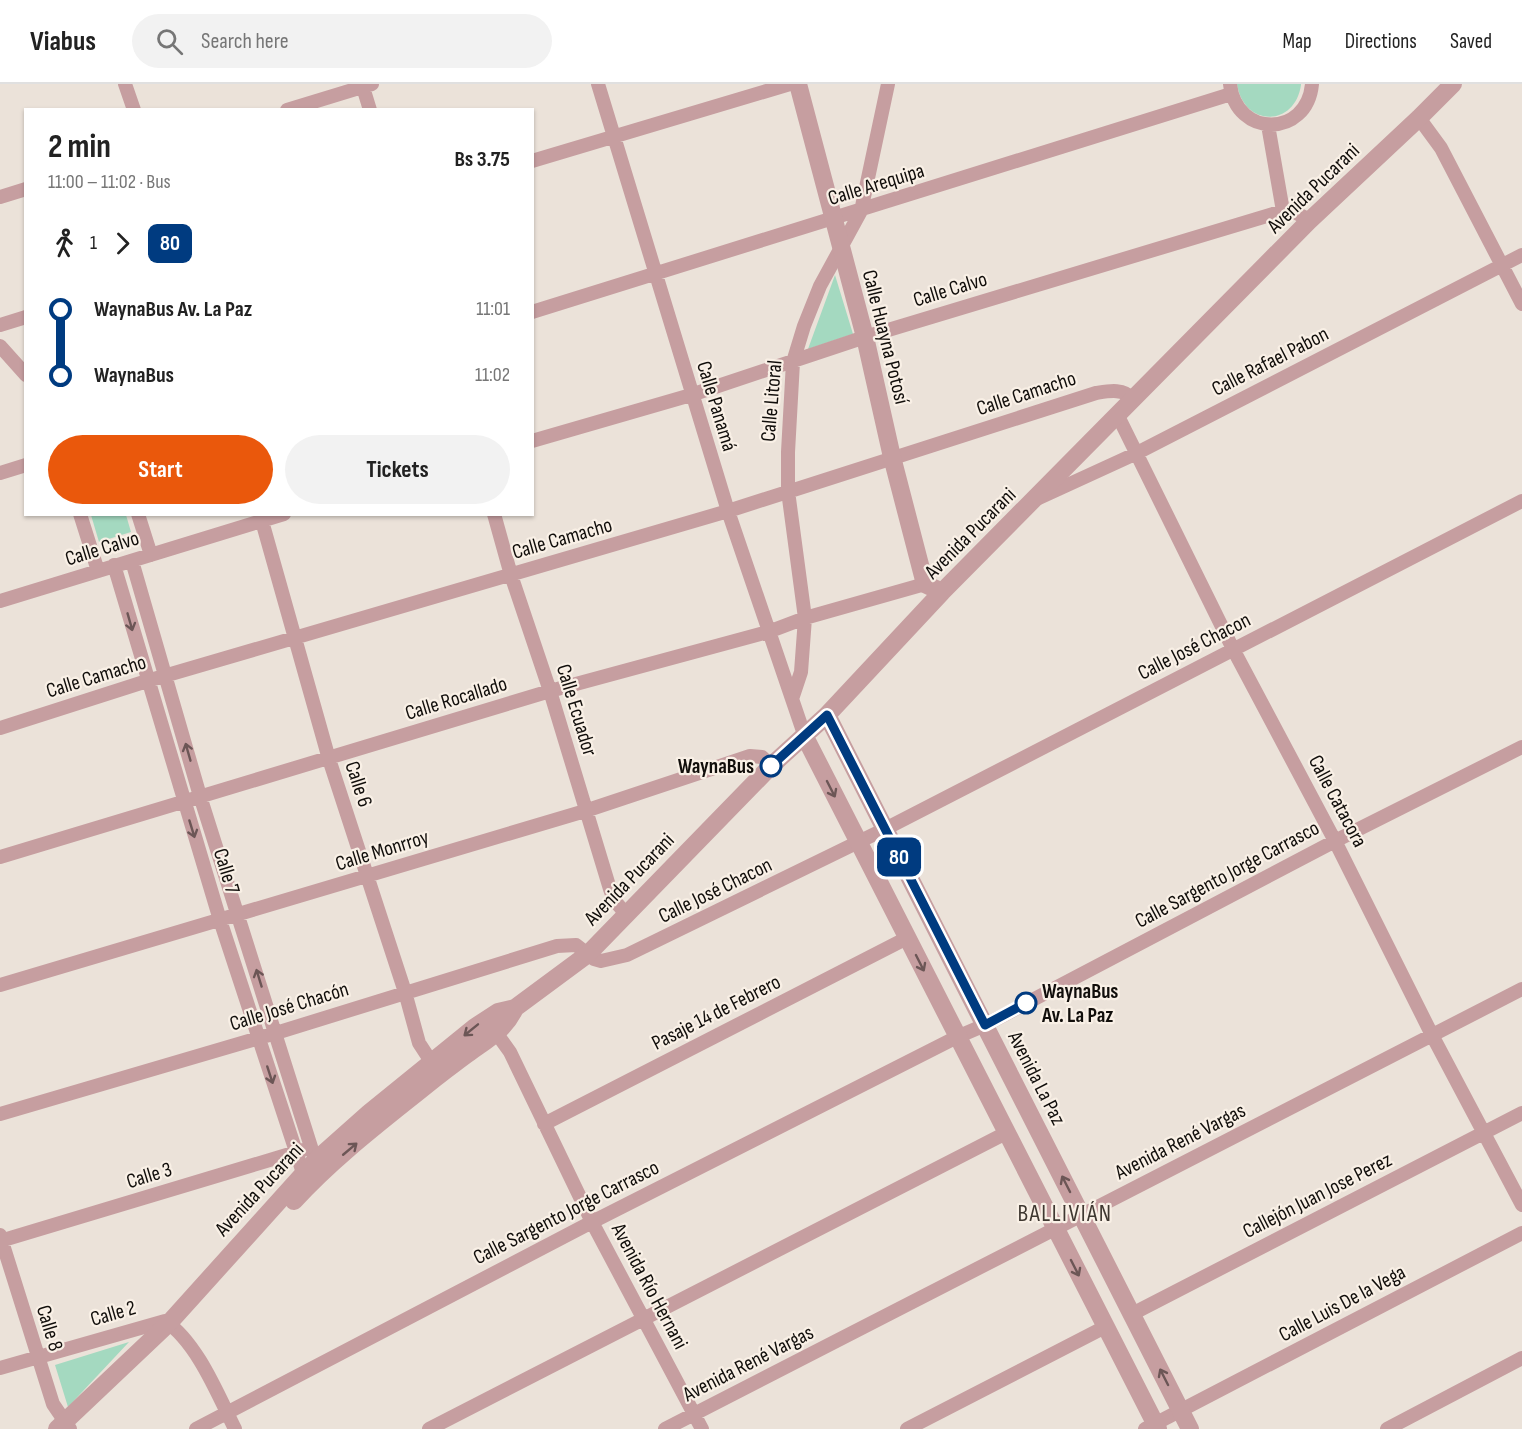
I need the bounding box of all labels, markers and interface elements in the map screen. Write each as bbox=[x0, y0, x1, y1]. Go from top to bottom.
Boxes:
search box bbox=[132, 14, 552, 68]
text: Viabus bbox=[30, 25, 96, 58]
icon: search bbox=[153, 25, 186, 58]
text: Search here bbox=[201, 28, 288, 55]
text: Map bbox=[1282, 29, 1312, 54]
text: Directions bbox=[1345, 29, 1417, 54]
text: Saved bbox=[1450, 29, 1492, 54]
text: 2 min bbox=[48, 127, 111, 167]
street label: Avenida Pucarani bbox=[1261, 138, 1365, 239]
text: Bs 3.75 bbox=[454, 146, 510, 173]
street label: Calle Arequipa bbox=[825, 158, 927, 211]
text: 11:00 – 11:02 · Bus bbox=[48, 170, 171, 194]
icon: walk bbox=[48, 227, 81, 260]
icon: forward bbox=[106, 227, 139, 260]
text: 1 bbox=[90, 231, 97, 255]
text: 80 bbox=[160, 231, 180, 256]
street label: Calle Calvo bbox=[910, 266, 990, 313]
street label: Calle Huayna Potosí bbox=[857, 267, 914, 407]
text: WaynaBus Av. La Paz bbox=[94, 296, 252, 323]
text: 11:01 bbox=[476, 297, 510, 321]
street label: Calle Rafael Pabon bbox=[1208, 321, 1333, 402]
street label: Calle Panamá bbox=[691, 358, 742, 454]
street label: Calle Litoral bbox=[755, 359, 788, 443]
text: WaynaBus bbox=[94, 362, 174, 389]
text: 11:02 bbox=[475, 363, 510, 387]
street label: Calle Camacho bbox=[973, 366, 1079, 421]
button: Start bbox=[48, 435, 273, 504]
button: Tickets bbox=[285, 435, 510, 504]
street label: Avenida Pucarani bbox=[919, 483, 1021, 585]
street label: Calle Camacho bbox=[509, 512, 615, 565]
street label: Calle Calvo bbox=[62, 525, 142, 572]
street label: Calle José Chacon bbox=[1134, 607, 1255, 686]
one-way arrow bbox=[125, 612, 136, 631]
street label: Calle Camacho bbox=[43, 649, 149, 704]
street label: Calle Ecuador bbox=[551, 661, 602, 759]
street label: Calle Rocallado bbox=[402, 671, 510, 726]
one-way arrow bbox=[181, 743, 193, 762]
street label: Calle Catacora bbox=[1303, 751, 1372, 852]
place label: WaynaBus bbox=[678, 754, 754, 779]
marker: WaynaBus bbox=[760, 755, 782, 777]
street label: Calle 6 bbox=[339, 758, 378, 810]
one-way arrow bbox=[826, 780, 837, 798]
street label: Calle Sargento Jorge Carrasco bbox=[1131, 815, 1324, 934]
one-way arrow bbox=[187, 819, 198, 838]
street label: Calle Monrroy bbox=[333, 824, 432, 876]
street label: Avenida Pucarani bbox=[578, 828, 680, 931]
line badge: 80 bbox=[872, 838, 926, 876]
text: 80 bbox=[889, 845, 909, 870]
street label: Calle 7 bbox=[208, 846, 245, 897]
street label: Calle José Chacon bbox=[654, 852, 776, 929]
one-way arrow bbox=[914, 954, 926, 972]
one-way arrow bbox=[253, 969, 264, 988]
street label: Pasaje 14 de Febrero bbox=[648, 969, 785, 1056]
street label: Calle José Chacón bbox=[227, 977, 352, 1036]
place label: WaynaBus Av. La Paz bbox=[1041, 979, 1118, 1028]
marker: WaynaBus Av. La Paz bbox=[1015, 992, 1037, 1014]
one-way arrow bbox=[463, 1024, 479, 1037]
street label: Avenida La Paz bbox=[1002, 1026, 1071, 1130]
one-way arrow bbox=[265, 1065, 276, 1084]
street label: Avenida René Vargas bbox=[1110, 1098, 1250, 1185]
street label: Avenida Pucarani bbox=[209, 1137, 309, 1242]
one-way arrow bbox=[342, 1142, 357, 1156]
street label: Callejón Juan Jose Perez bbox=[1239, 1147, 1396, 1244]
street label: Calle Sargento Jorge Carrasco bbox=[469, 1155, 663, 1270]
street label: Calle 3 bbox=[123, 1157, 175, 1194]
one-way arrow bbox=[1060, 1176, 1071, 1194]
district label: BALLIVIÁN bbox=[1017, 1199, 1113, 1228]
street label: Avenida Río Hernani bbox=[605, 1218, 693, 1353]
one-way arrow bbox=[1070, 1258, 1081, 1276]
street label: Calle Luis De la Vega bbox=[1275, 1260, 1410, 1347]
street label: Calle 2 bbox=[88, 1295, 139, 1332]
street label: Calle 8 bbox=[31, 1302, 68, 1354]
street label: Avenida René Vargas bbox=[678, 1320, 818, 1407]
one-way arrow bbox=[1158, 1368, 1169, 1386]

